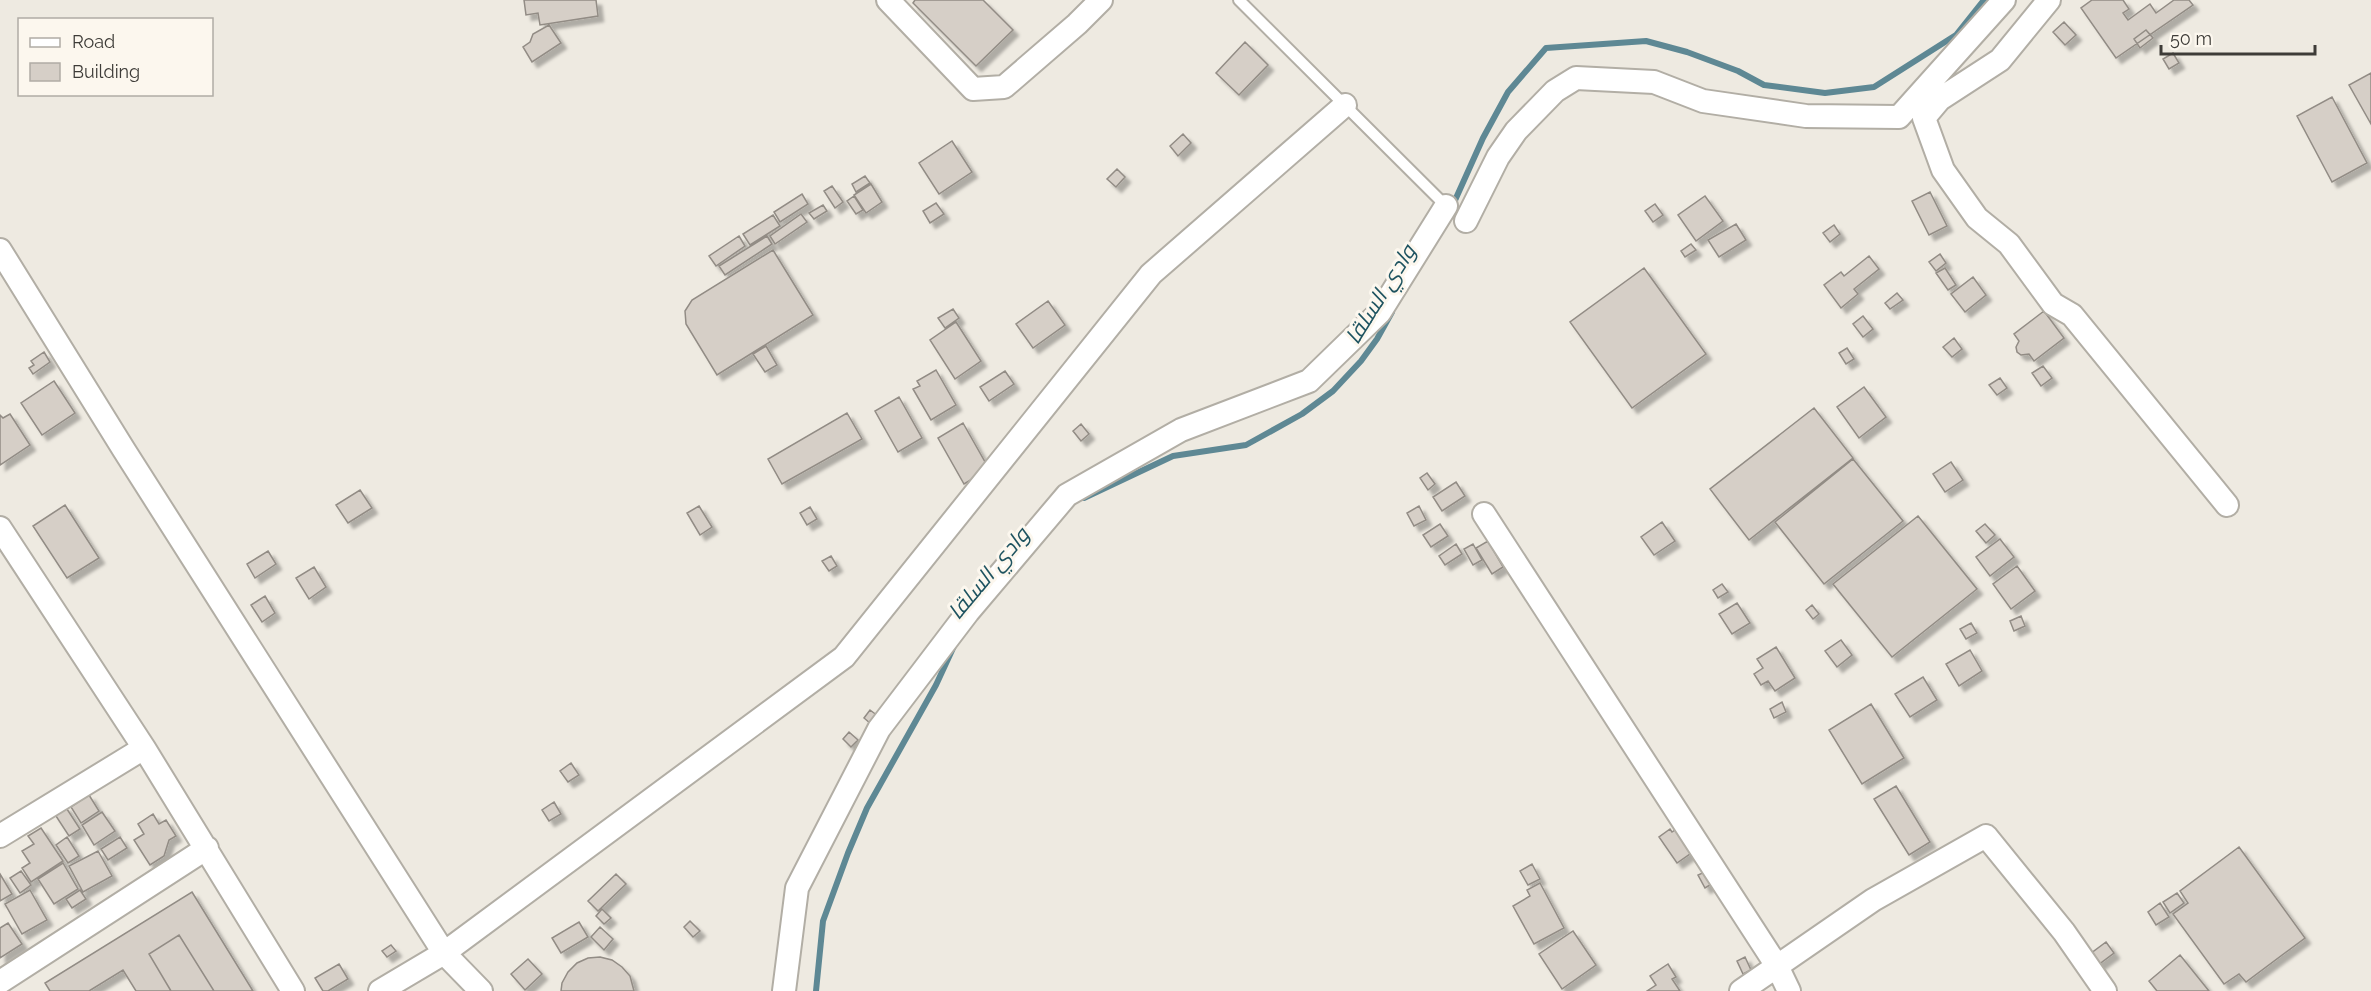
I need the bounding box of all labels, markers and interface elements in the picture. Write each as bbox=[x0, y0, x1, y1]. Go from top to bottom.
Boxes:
legend bbox=[18, 18, 213, 96]
scale bar bbox=[2161, 18, 2316, 56]
text: 50 m bbox=[2170, 28, 2212, 49]
text: Road bbox=[72, 31, 115, 52]
text: Building bbox=[72, 61, 140, 82]
water label: وادي السلقا bbox=[1339, 238, 1426, 351]
water label: وادي السلقا bbox=[942, 520, 1039, 627]

